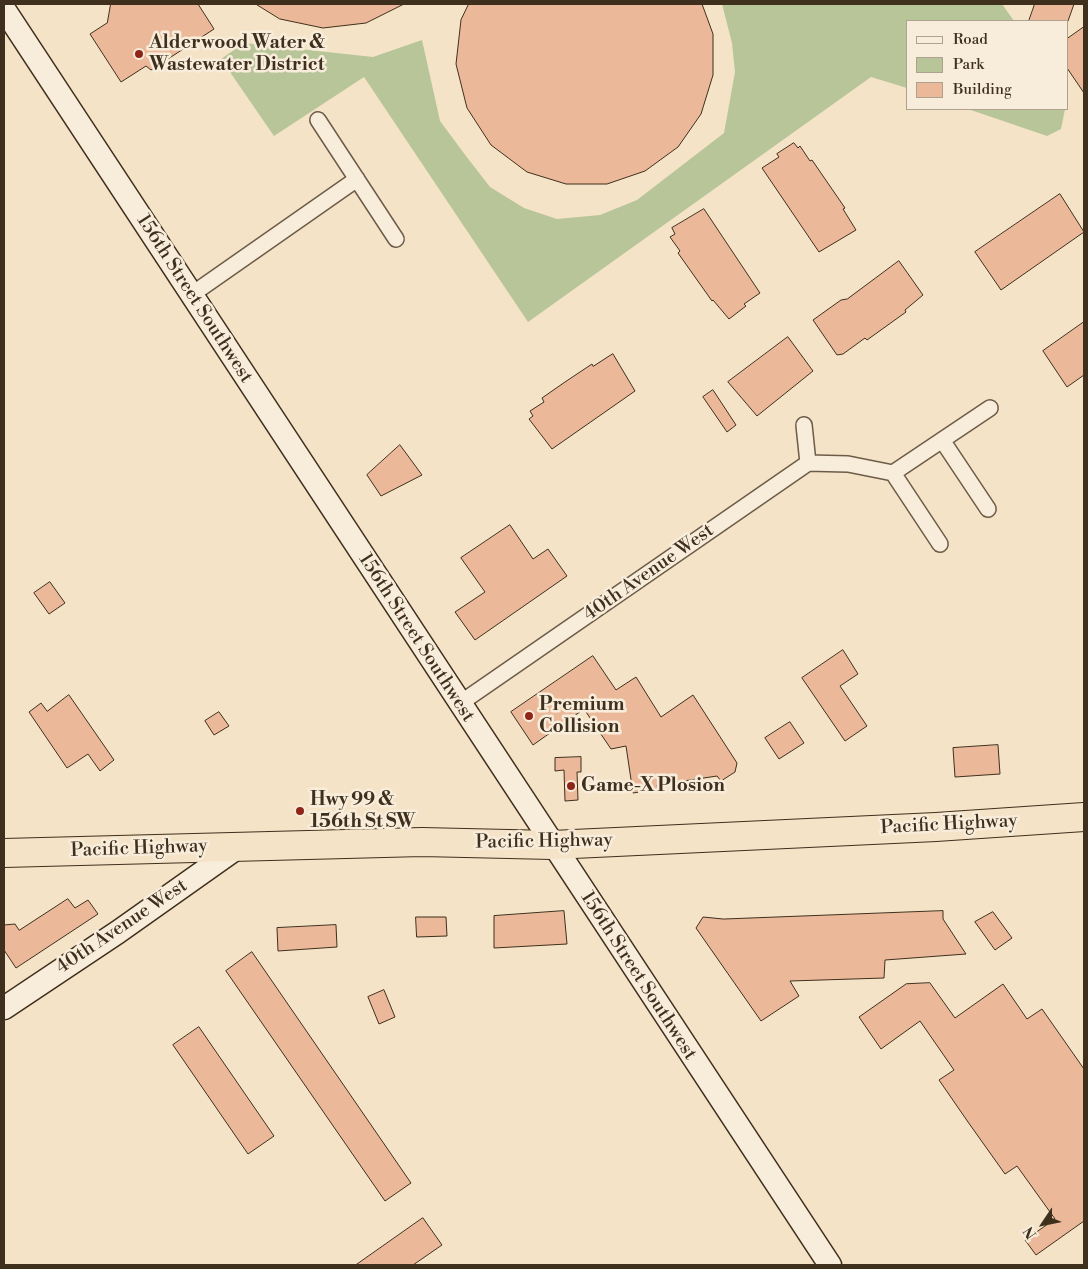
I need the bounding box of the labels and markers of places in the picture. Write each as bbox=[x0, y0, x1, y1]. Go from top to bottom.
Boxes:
place label: Alderwood Water & Wastewater District bbox=[149, 32, 325, 76]
marker: Alderwood Water & Wastewater District bbox=[133, 48, 145, 60]
place label: Premium Collision bbox=[539, 694, 625, 738]
marker: Premium Collision bbox=[523, 710, 535, 722]
place label: Game-X Plosion bbox=[581, 775, 725, 797]
marker: Game-X Plosion bbox=[565, 780, 577, 792]
place label: Hwy 99 & 156th St SW bbox=[310, 789, 415, 833]
marker: Hwy 99 & 156th St SW bbox=[294, 805, 306, 817]

